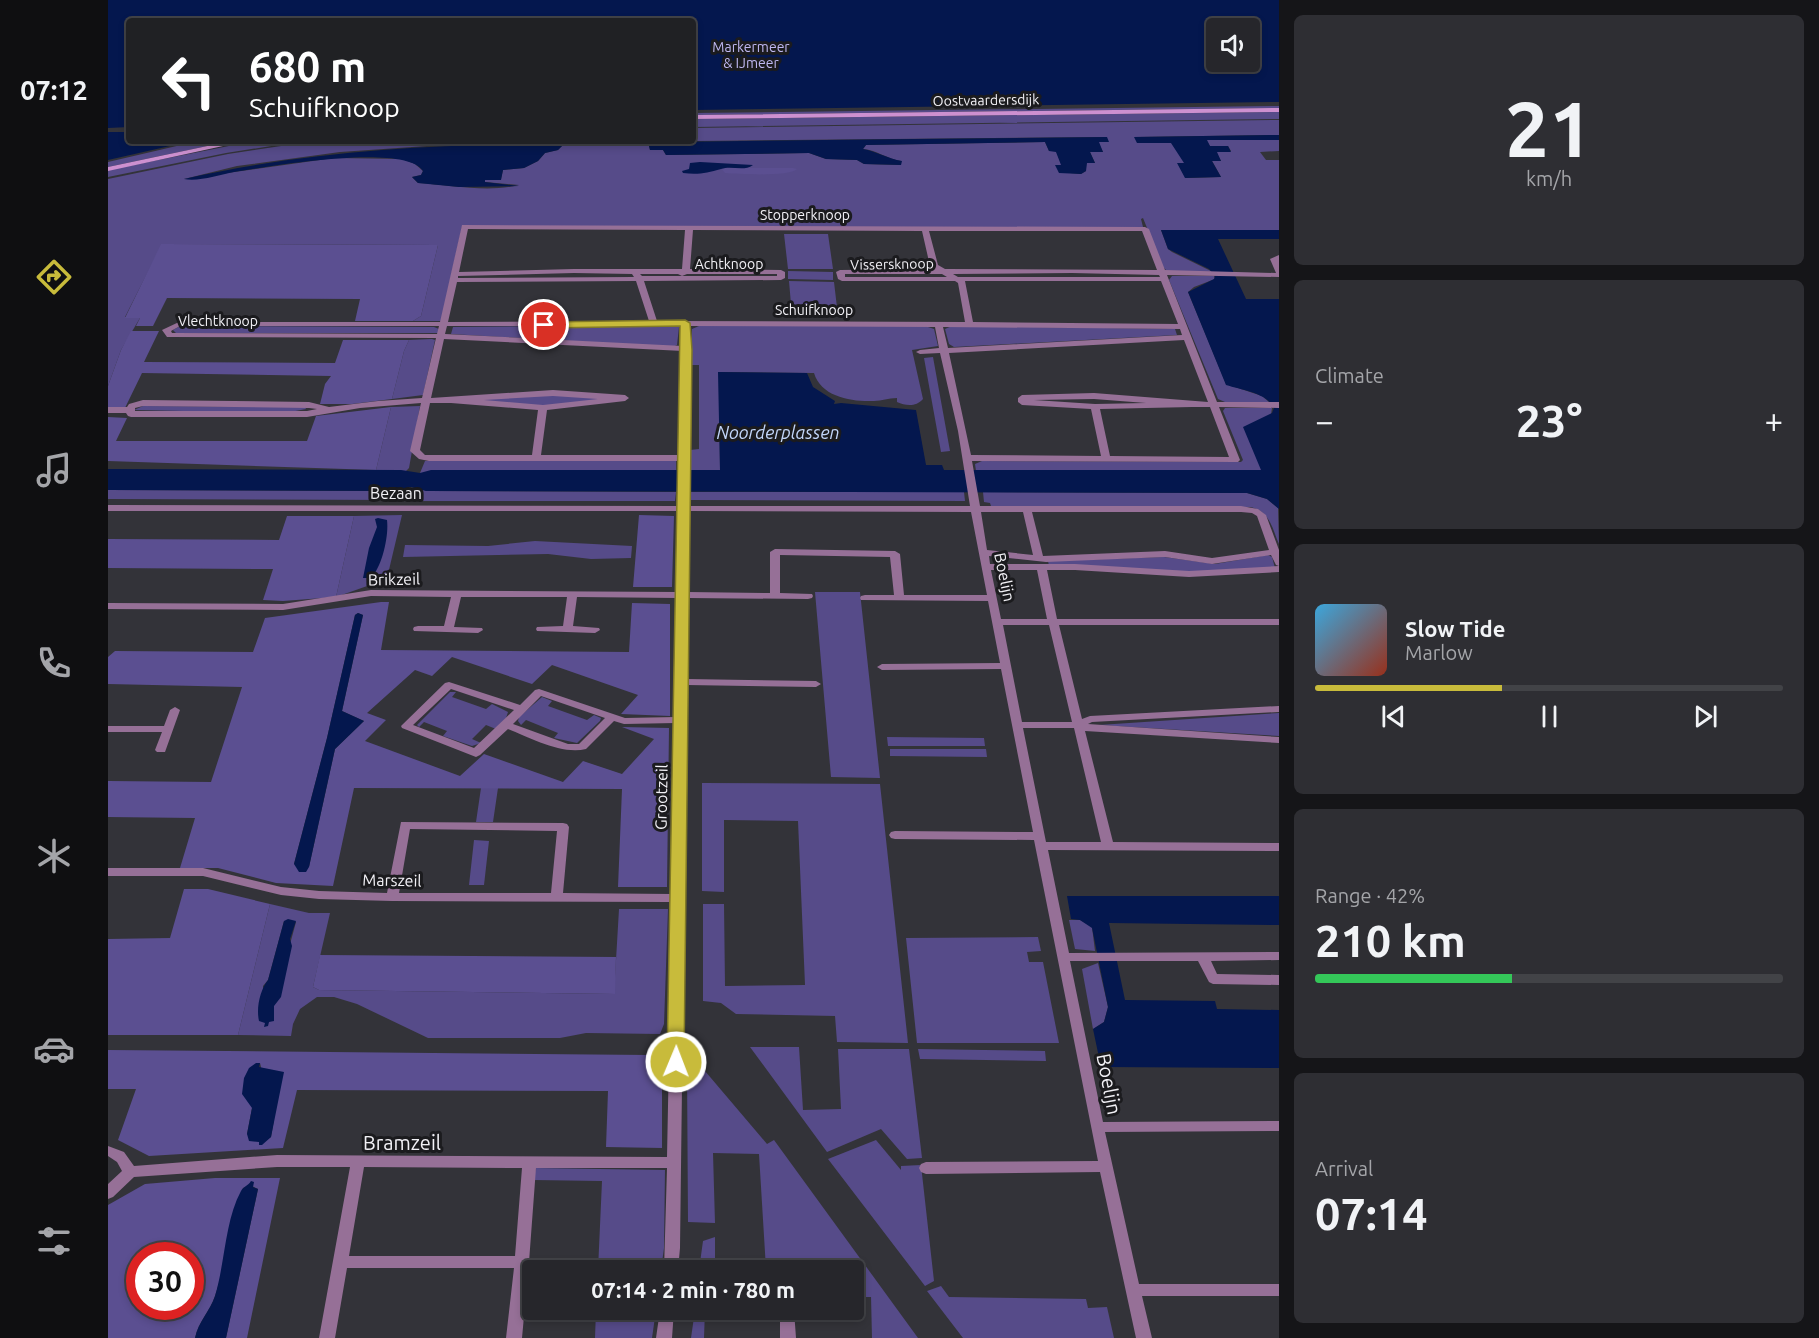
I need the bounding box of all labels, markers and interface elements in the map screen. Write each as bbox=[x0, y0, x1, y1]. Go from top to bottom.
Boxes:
map controls bbox=[1206, 18, 1260, 72]
button: sound bbox=[1206, 18, 1260, 72]
park label: Markermeer & IJmeer bbox=[712, 39, 790, 71]
icon: left bbox=[150, 42, 228, 120]
text: 680 m bbox=[249, 43, 366, 90]
text: 07:12 bbox=[20, 75, 88, 105]
text: 21 bbox=[1505, 84, 1593, 172]
street label: Oostvaardersdijk bbox=[933, 91, 1039, 109]
text: Schuifknoop bbox=[249, 92, 400, 122]
text: km/h bbox=[1526, 167, 1572, 190]
street label: Stopperknoop bbox=[760, 207, 850, 223]
street label: Vissersknoop bbox=[850, 255, 934, 273]
icon: directions bbox=[33, 256, 75, 298]
street label: Achtknoop bbox=[695, 256, 763, 272]
pin bbox=[518, 299, 569, 350]
street label: Schuifknoop bbox=[775, 302, 853, 318]
icon: arrive bbox=[527, 308, 560, 341]
street label: Vlechtknoop bbox=[178, 313, 258, 329]
text: Climate bbox=[1315, 364, 1384, 387]
text: 23° bbox=[1516, 395, 1582, 446]
text: − bbox=[1315, 402, 1334, 439]
text: + bbox=[1764, 402, 1783, 439]
water label: Noorderplassen bbox=[716, 422, 840, 442]
icon: music bbox=[33, 449, 75, 491]
street label: Bezaan bbox=[370, 484, 422, 502]
street label: Boelijn bbox=[991, 551, 1019, 603]
street label: Brikzeil bbox=[368, 570, 420, 588]
text: Slow Tide bbox=[1405, 616, 1505, 641]
text: Marlow bbox=[1405, 641, 1473, 664]
icon: phone bbox=[33, 642, 75, 684]
icon: previous bbox=[1377, 700, 1410, 733]
icon: pause bbox=[1533, 700, 1566, 733]
icon: next bbox=[1689, 700, 1722, 733]
street label: Grootzeil bbox=[651, 764, 671, 830]
icon: climate bbox=[33, 835, 75, 877]
street label: Marszeil bbox=[362, 870, 422, 890]
text: Range · 42% bbox=[1315, 884, 1425, 907]
text: 210 km bbox=[1315, 915, 1466, 966]
icon: car bbox=[33, 1028, 75, 1070]
position arrow bbox=[644, 1030, 708, 1094]
street label: Boelijn bbox=[1092, 1051, 1127, 1116]
street label: Bramzeil bbox=[363, 1131, 441, 1154]
text: Arrival bbox=[1315, 1157, 1373, 1180]
text: 07:14 bbox=[1315, 1188, 1428, 1239]
icon: filters bbox=[33, 1220, 75, 1262]
speed limit sign: 30 bbox=[126, 1242, 204, 1320]
text: 07:14 · 2 min · 780 m bbox=[591, 1277, 795, 1302]

